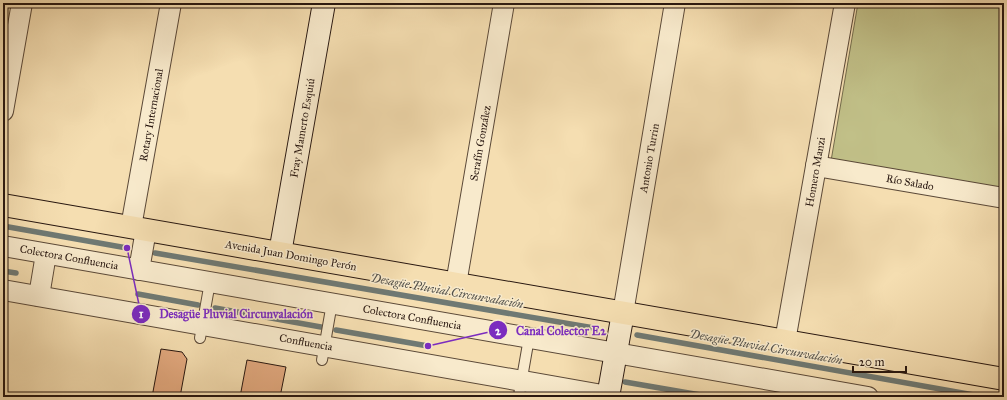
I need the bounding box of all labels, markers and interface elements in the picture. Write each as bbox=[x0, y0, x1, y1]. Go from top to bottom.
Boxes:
street label: Rotary Internacional bbox=[137, 68, 166, 163]
street label: Fray Mamerto Esquiú bbox=[287, 77, 319, 179]
street label: Serafín González bbox=[467, 104, 494, 182]
street label: Antonio Turrin bbox=[637, 122, 662, 195]
street label: Homero Manzi bbox=[803, 136, 828, 208]
street label: Río Salado bbox=[885, 172, 935, 193]
street label: Avenida Juan Domingo Perón bbox=[223, 237, 358, 274]
street label: Colectora Confluencia bbox=[19, 242, 120, 273]
water label: Desagüe Pluvial Circunvalación bbox=[370, 271, 525, 311]
callout: Desagüe Pluvial Circunvalación bbox=[131, 302, 320, 326]
street label: Colectora Confluencia bbox=[362, 302, 463, 333]
text: 1 bbox=[139, 307, 144, 321]
text: Desagüe Pluvial Circunvalación bbox=[159, 307, 313, 322]
callout: Canal Colector E2 bbox=[488, 318, 614, 342]
text: 2 bbox=[495, 324, 502, 338]
text: Canal Colector E2 bbox=[516, 324, 607, 338]
water label: Desagüe Pluvial Circunvalación bbox=[689, 327, 844, 367]
street label: Confluencia bbox=[278, 331, 334, 354]
scale bar bbox=[853, 348, 906, 374]
text: 20 m bbox=[859, 355, 885, 369]

